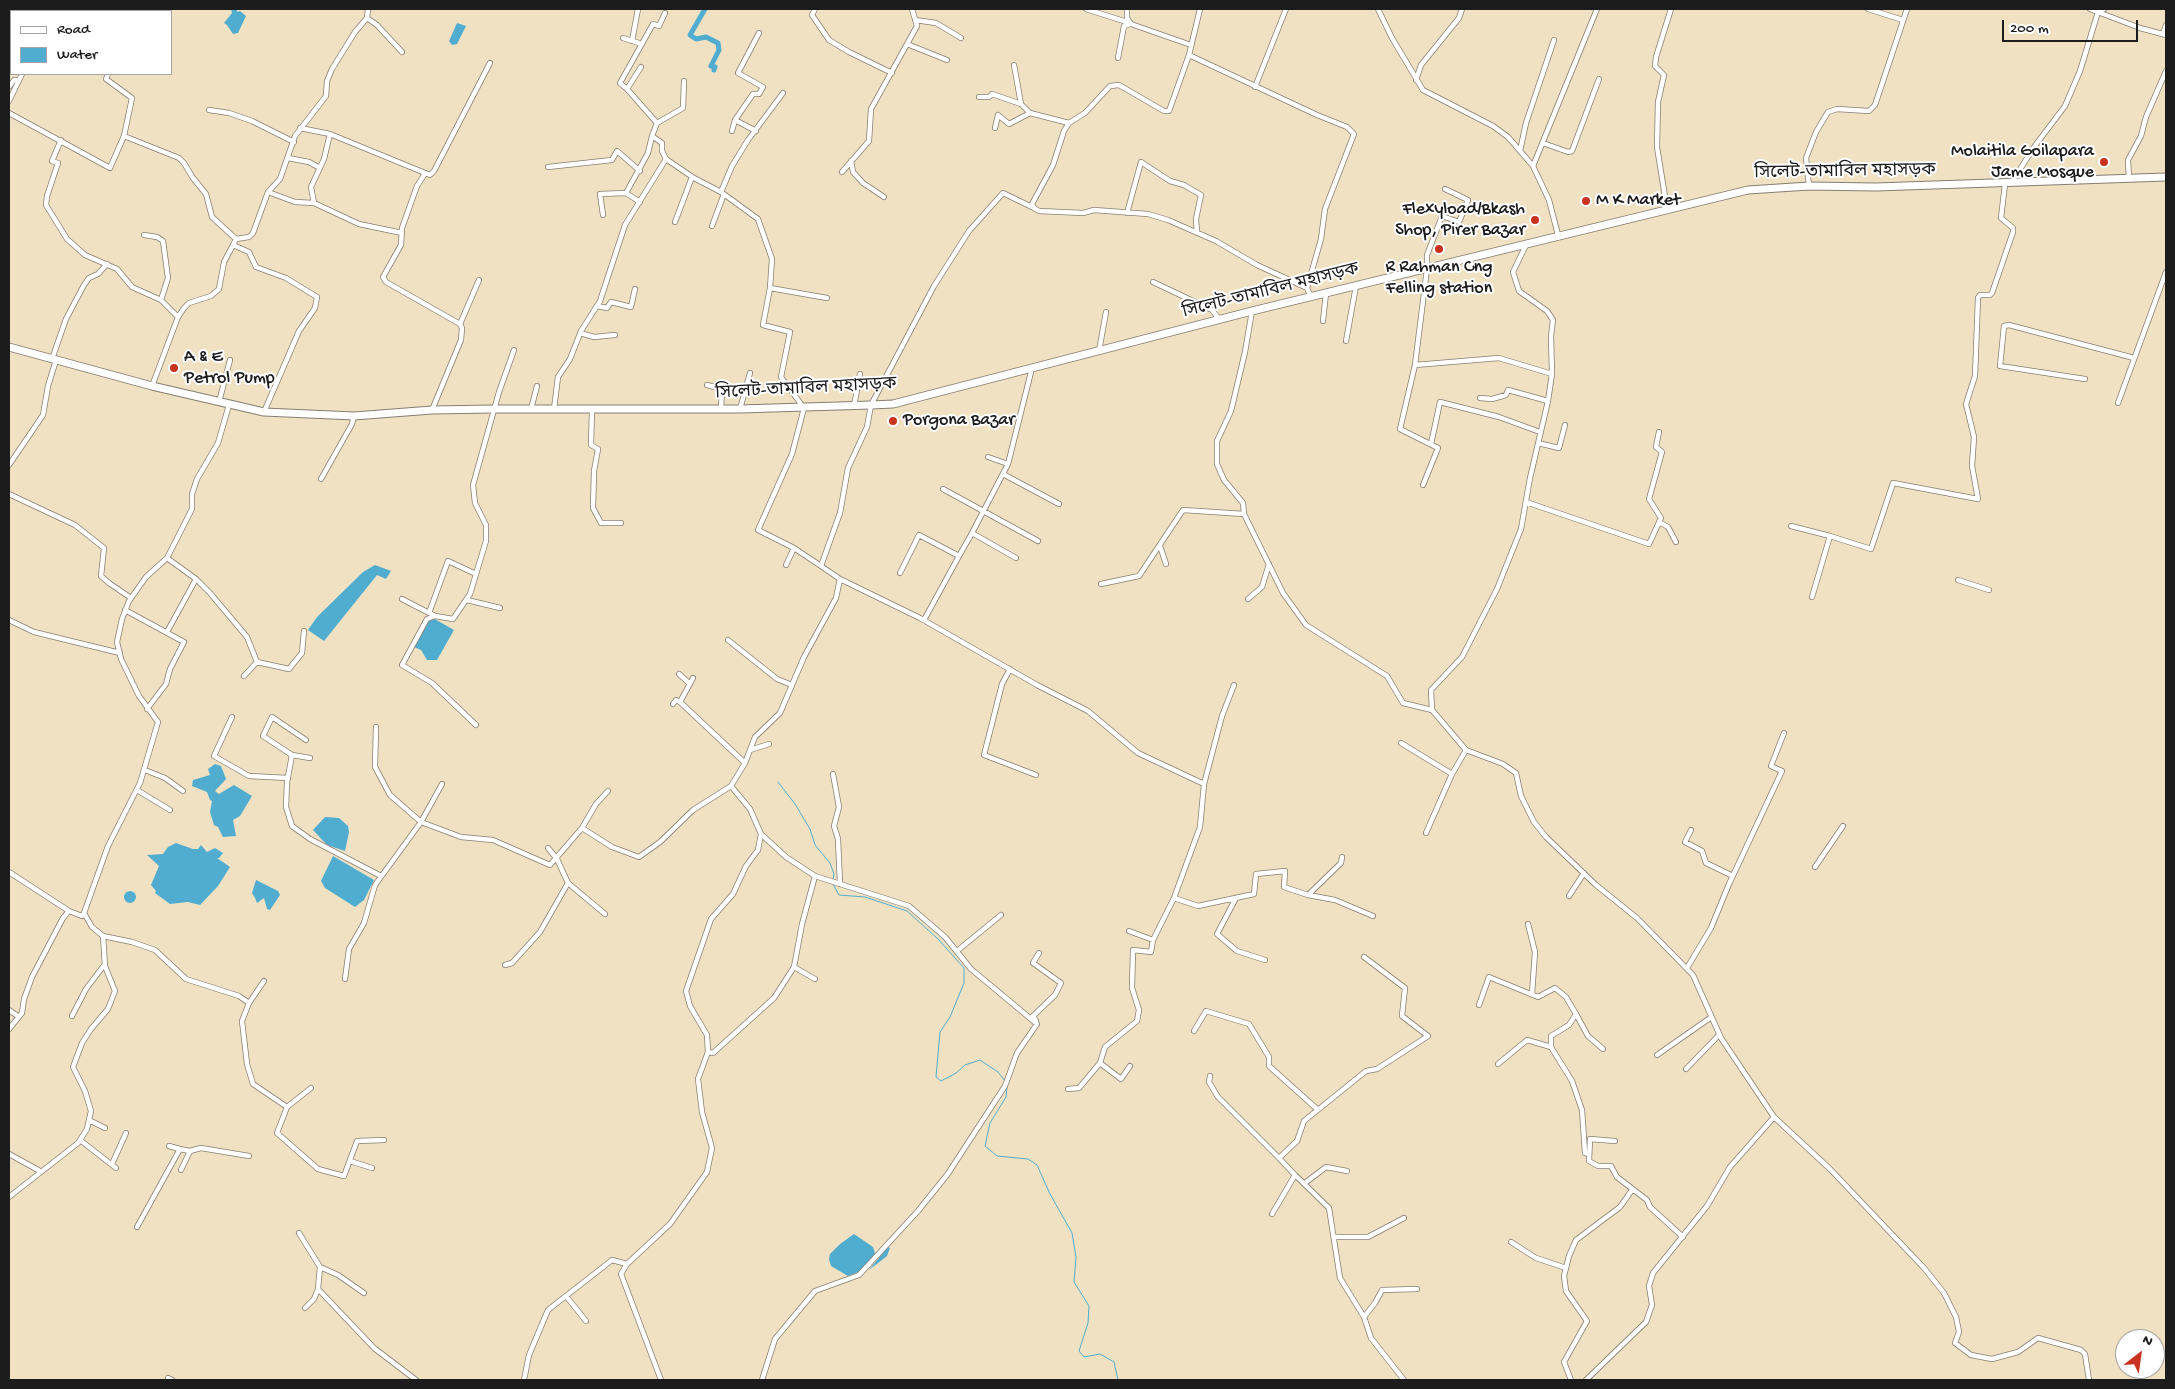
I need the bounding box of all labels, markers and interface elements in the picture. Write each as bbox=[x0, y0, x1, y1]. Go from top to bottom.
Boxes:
legend bbox=[10, 10, 172, 75]
scale bar bbox=[2005, 10, 2141, 42]
text: 200 m bbox=[2010, 20, 2049, 38]
text: Road bbox=[57, 21, 90, 39]
text: Water bbox=[57, 46, 97, 64]
place label: Molaitila Goilapara Jame Mosque bbox=[1951, 141, 2094, 183]
marker: Molaitila Goilapara Jame Mosque bbox=[2098, 156, 2110, 168]
street label: সিলেট-তামাবিল মহাসড়ক bbox=[1754, 161, 1936, 185]
place label: M K Market bbox=[1596, 190, 1680, 212]
marker: M K Market bbox=[1580, 195, 1592, 207]
place label: Flexyload/Bkash Shop, Pirer Bazar bbox=[1395, 199, 1525, 242]
marker: Flexyload/Bkash Shop, Pirer Bazar bbox=[1529, 214, 1541, 226]
marker: R Rahman Cng Felling station bbox=[1433, 243, 1445, 255]
place label: R Rahman Cng Felling station bbox=[1386, 257, 1492, 300]
street label: সিলেট-তামাবিল মহাসড়ক bbox=[1180, 260, 1362, 324]
place label: A & E Petrol Pump bbox=[184, 347, 275, 389]
marker: A & E Petrol Pump bbox=[168, 362, 180, 374]
street label: সিলেট-তামাবিল মহাসড়ক bbox=[715, 374, 897, 406]
place label: Porgona Bazar bbox=[903, 410, 1015, 432]
marker: Porgona Bazar bbox=[887, 415, 899, 427]
north arrow bbox=[2115, 1329, 2165, 1379]
text: N bbox=[2139, 1332, 2155, 1351]

